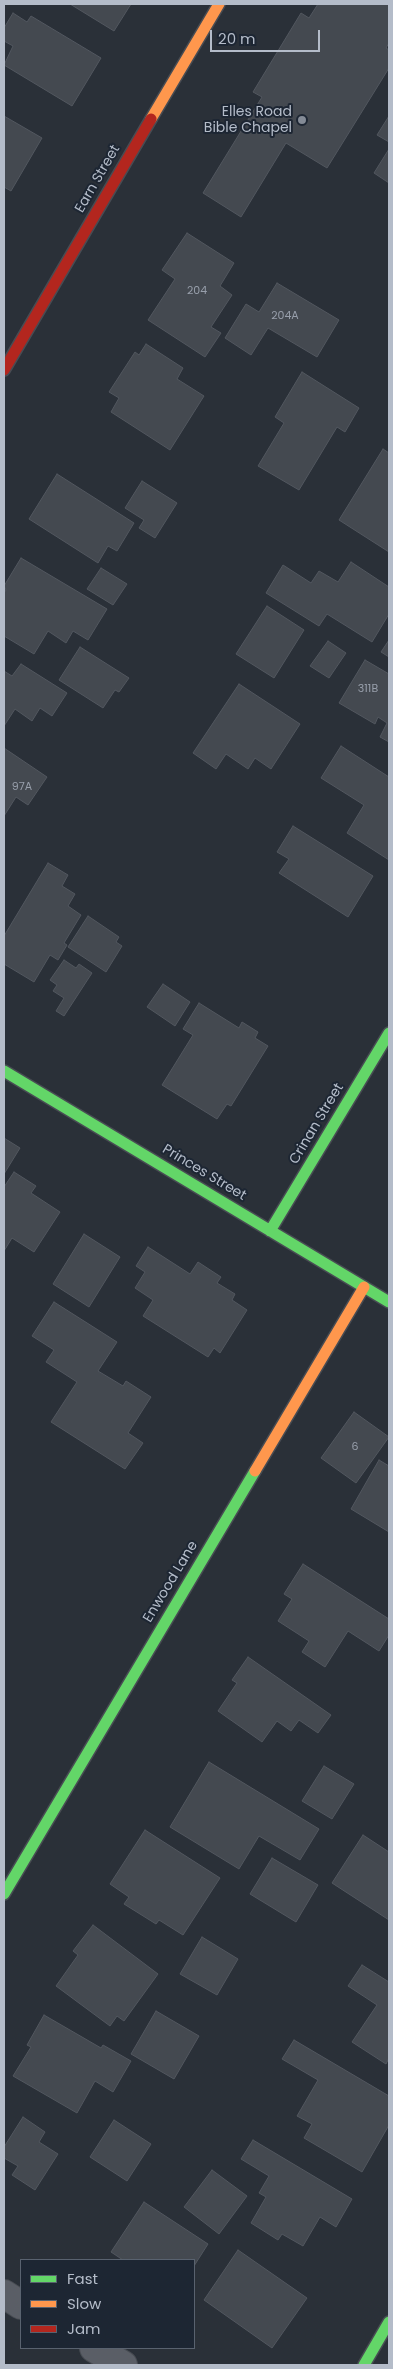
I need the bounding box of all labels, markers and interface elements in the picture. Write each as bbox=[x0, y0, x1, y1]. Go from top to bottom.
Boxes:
scale bar bbox=[213, 20, 323, 52]
text: 20 m bbox=[218, 28, 256, 49]
place label: Elles Road Bible Chapel bbox=[204, 104, 292, 136]
marker: Elles Road Bible Chapel bbox=[296, 114, 308, 126]
street label: Earn Street bbox=[72, 142, 124, 216]
house number: 204 bbox=[187, 284, 207, 298]
house number: 204A bbox=[271, 309, 299, 323]
house number: 311B bbox=[358, 682, 378, 696]
house number: 97A bbox=[12, 780, 32, 794]
street label: Crinan Street bbox=[286, 1080, 348, 1168]
street label: Princes Street bbox=[159, 1141, 249, 1205]
house number: 6 bbox=[352, 1440, 358, 1454]
street label: Enwood Lane bbox=[140, 1538, 202, 1626]
legend bbox=[20, 2259, 195, 2349]
text: Fast bbox=[67, 2268, 98, 2289]
text: Slow bbox=[67, 2293, 101, 2314]
text: Jam bbox=[67, 2318, 101, 2339]

